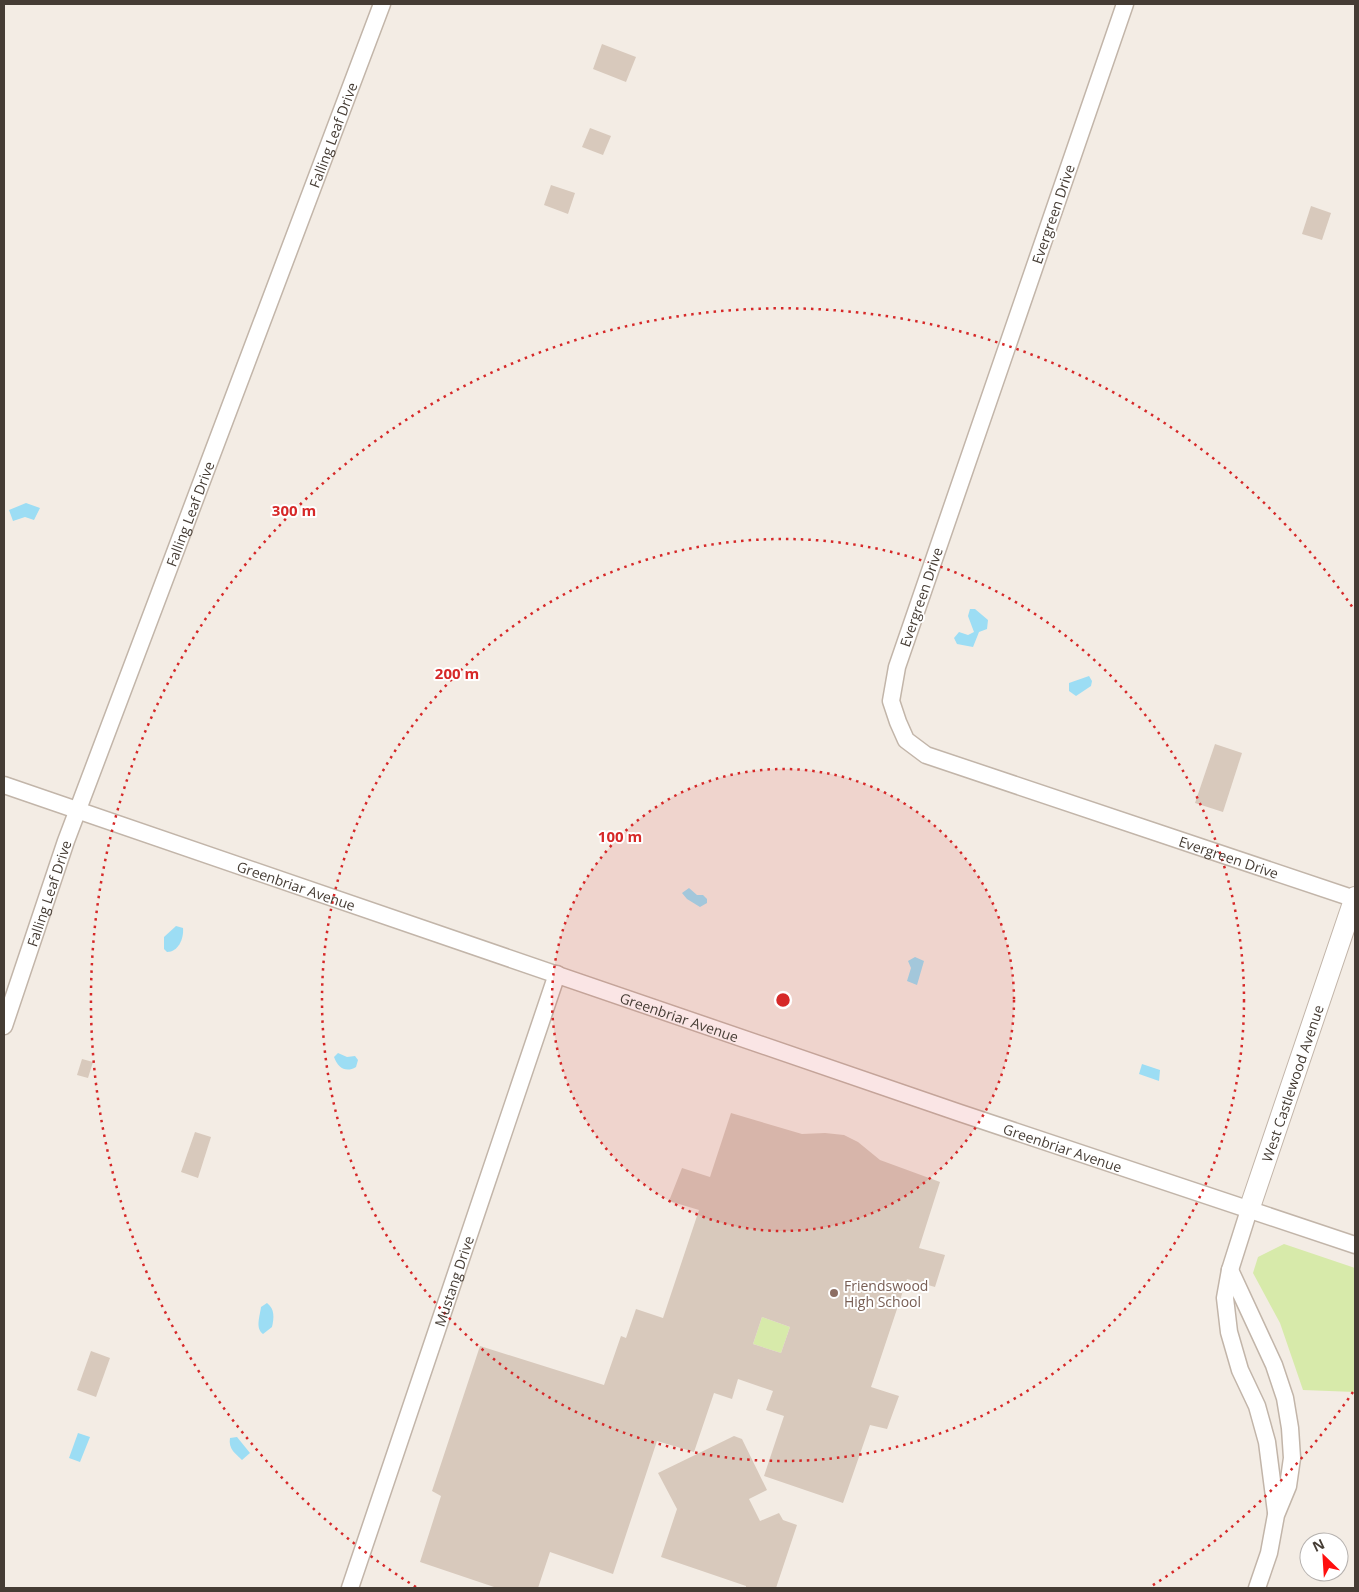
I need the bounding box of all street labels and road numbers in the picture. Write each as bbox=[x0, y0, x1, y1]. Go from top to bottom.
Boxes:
street label: Falling Leaf Drive bbox=[304, 79, 361, 190]
street label: Evergreen Drive bbox=[1027, 162, 1079, 266]
street label: Falling Leaf Drive bbox=[161, 458, 218, 569]
street label: Evergreen Drive bbox=[895, 545, 947, 649]
street label: Evergreen Drive bbox=[1177, 831, 1281, 882]
street label: Falling Leaf Drive bbox=[22, 837, 75, 949]
street label: Greenbriar Avenue bbox=[235, 856, 358, 914]
street label: Greenbriar Avenue bbox=[618, 988, 741, 1046]
street label: West Castlewood Avenue bbox=[1257, 1002, 1327, 1164]
street label: Greenbriar Avenue bbox=[1001, 1119, 1125, 1176]
street label: Mustang Drive bbox=[429, 1233, 478, 1329]

